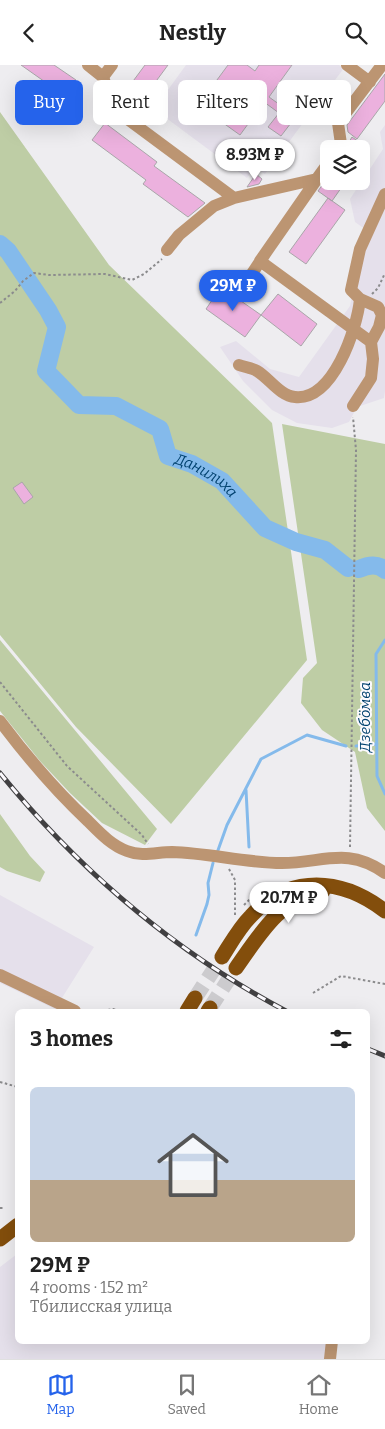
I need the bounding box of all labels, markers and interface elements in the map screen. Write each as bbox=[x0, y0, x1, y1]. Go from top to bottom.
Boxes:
icon: back bbox=[15, 19, 43, 47]
text: Nestly bbox=[159, 19, 226, 46]
icon: search bbox=[342, 19, 370, 47]
chip: Buy bbox=[15, 80, 83, 125]
chip: Rent bbox=[93, 80, 168, 125]
chip: Filters bbox=[178, 80, 267, 125]
chip: New bbox=[277, 80, 351, 125]
pin: 8.93M ₽ bbox=[209, 139, 301, 181]
map controls bbox=[320, 140, 370, 190]
button: layers bbox=[320, 140, 370, 190]
text: 8.93M ₽ bbox=[226, 145, 284, 164]
pin: 29M ₽ bbox=[198, 269, 268, 312]
text: 29M ₽ bbox=[210, 276, 256, 295]
water label: Данилиха bbox=[172, 450, 241, 501]
water label: Дзебӧмва bbox=[356, 682, 374, 753]
pin: 20.7M ₽ bbox=[243, 881, 335, 924]
text: 20.7M ₽ bbox=[260, 888, 318, 907]
icon: filters bbox=[327, 1025, 355, 1053]
text: 3 homes bbox=[30, 1026, 113, 1052]
icon: home bbox=[148, 1120, 238, 1210]
text: 29M ₽ bbox=[30, 1252, 90, 1278]
text: 4 rooms · 152 m² bbox=[30, 1278, 148, 1297]
text: Тбилисская улица bbox=[30, 1297, 172, 1316]
tab: Map bbox=[46, 1371, 75, 1418]
tab: Saved bbox=[167, 1371, 206, 1418]
tab: Home bbox=[299, 1371, 339, 1418]

